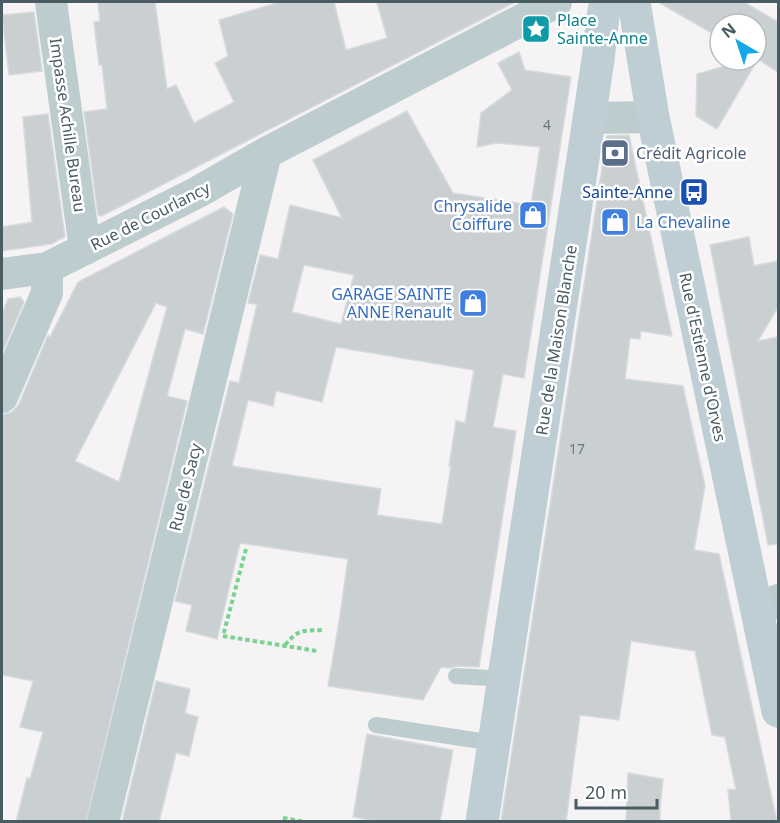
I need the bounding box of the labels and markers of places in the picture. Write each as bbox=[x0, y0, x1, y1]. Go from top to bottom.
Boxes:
place label: Place Sainte-Anne bbox=[557, 9, 648, 49]
place icon: Place Sainte-Anne bbox=[520, 13, 552, 45]
bank icon: Crédit Agricole bbox=[599, 137, 631, 169]
place label: Crédit Agricole bbox=[636, 142, 747, 164]
bus stop icon: Sainte-Anne bbox=[678, 176, 710, 208]
place label: Sainte-Anne bbox=[582, 181, 673, 203]
place label: Chrysalide Coiffure bbox=[433, 195, 512, 235]
shop icon: Chrysalide Coiffure bbox=[517, 199, 549, 231]
shop icon: La Chevaline bbox=[599, 206, 631, 238]
place label: La Chevaline bbox=[636, 211, 731, 233]
place label: GARAGE SAINTE ANNE Renault bbox=[331, 283, 452, 323]
shop icon: GARAGE SAINTE ANNE Renault bbox=[457, 287, 489, 319]

